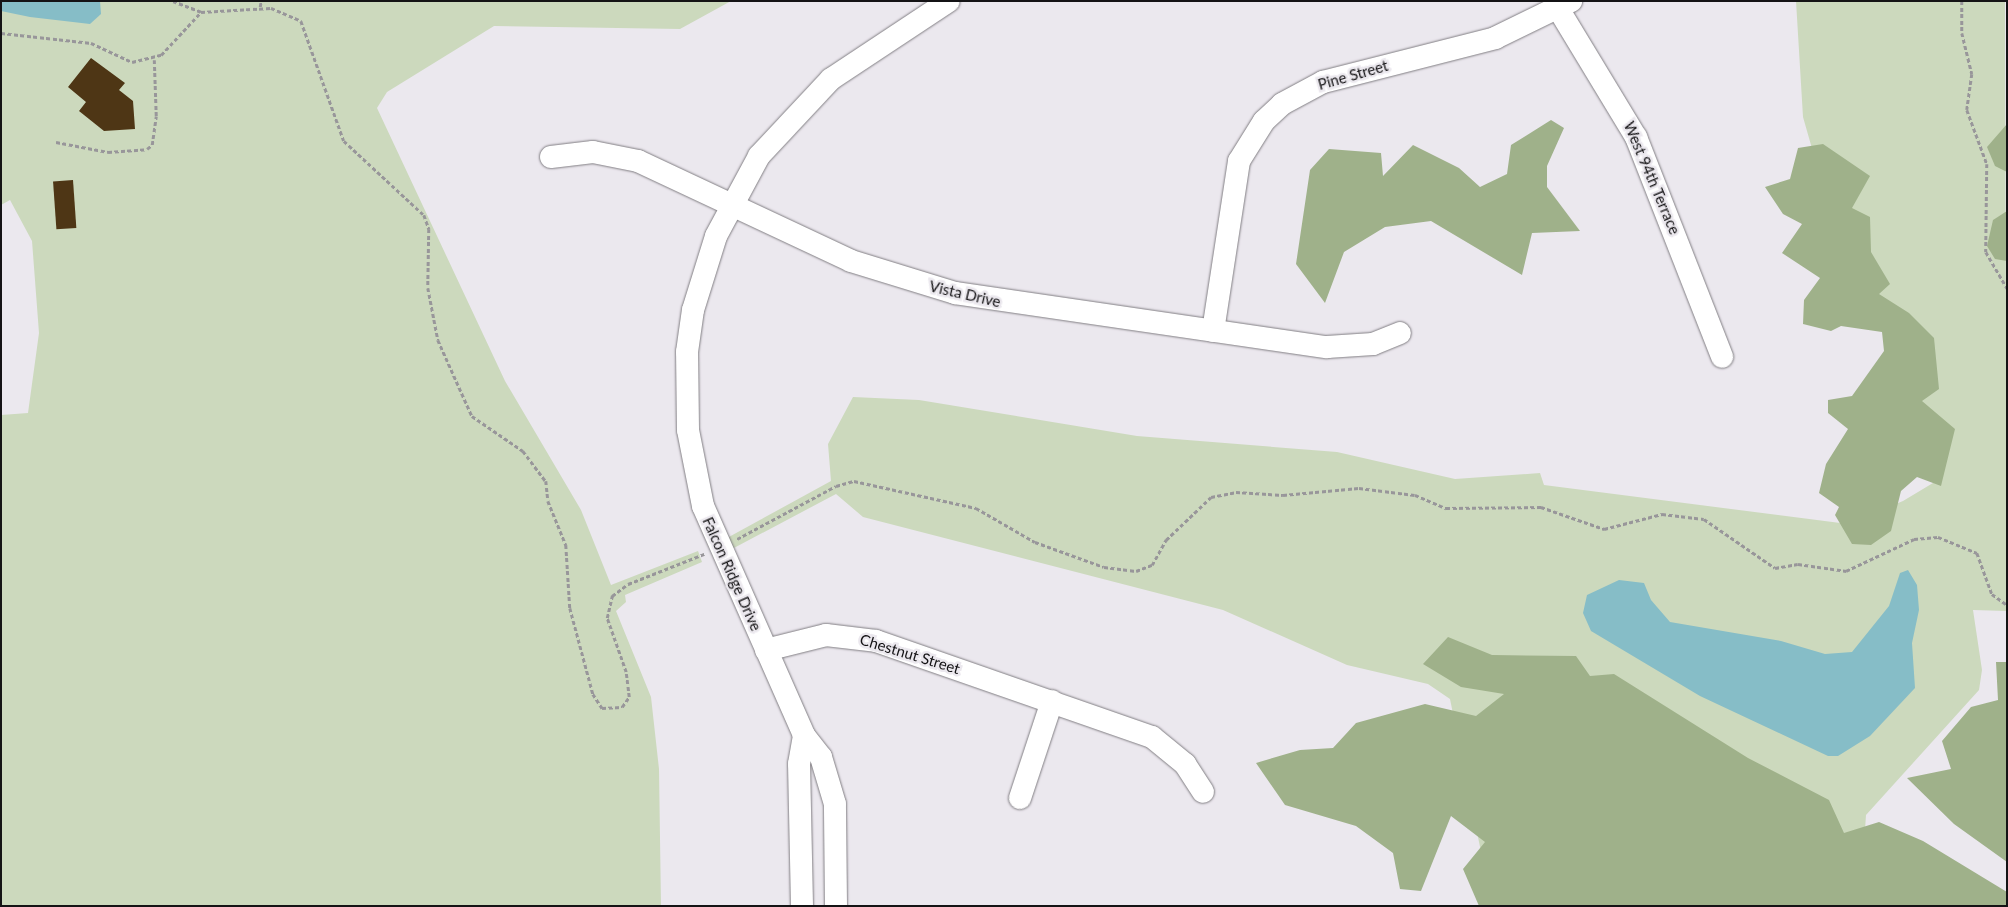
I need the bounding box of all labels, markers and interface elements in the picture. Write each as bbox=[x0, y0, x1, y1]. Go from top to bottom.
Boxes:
street label: Pine Street bbox=[1316, 56, 1390, 94]
street label: West 94th Terrace bbox=[1620, 119, 1684, 237]
street label: Vista Drive bbox=[928, 277, 1002, 311]
street label: Falcon Ridge Drive bbox=[699, 514, 765, 634]
street label: Chestnut Street bbox=[858, 630, 962, 678]

